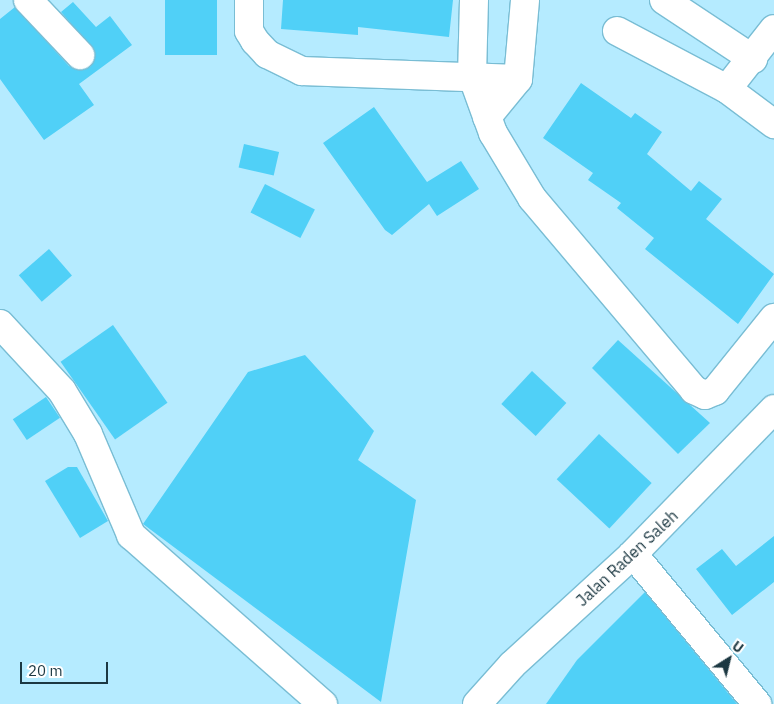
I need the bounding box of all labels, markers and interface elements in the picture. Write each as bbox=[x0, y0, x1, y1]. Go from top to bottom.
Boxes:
street label: Jalan Raden Saleh bbox=[572, 506, 682, 610]
north arrow bbox=[704, 634, 754, 684]
text: U bbox=[729, 637, 747, 657]
scale bar bbox=[22, 652, 110, 684]
text: 20 m bbox=[28, 661, 63, 680]

